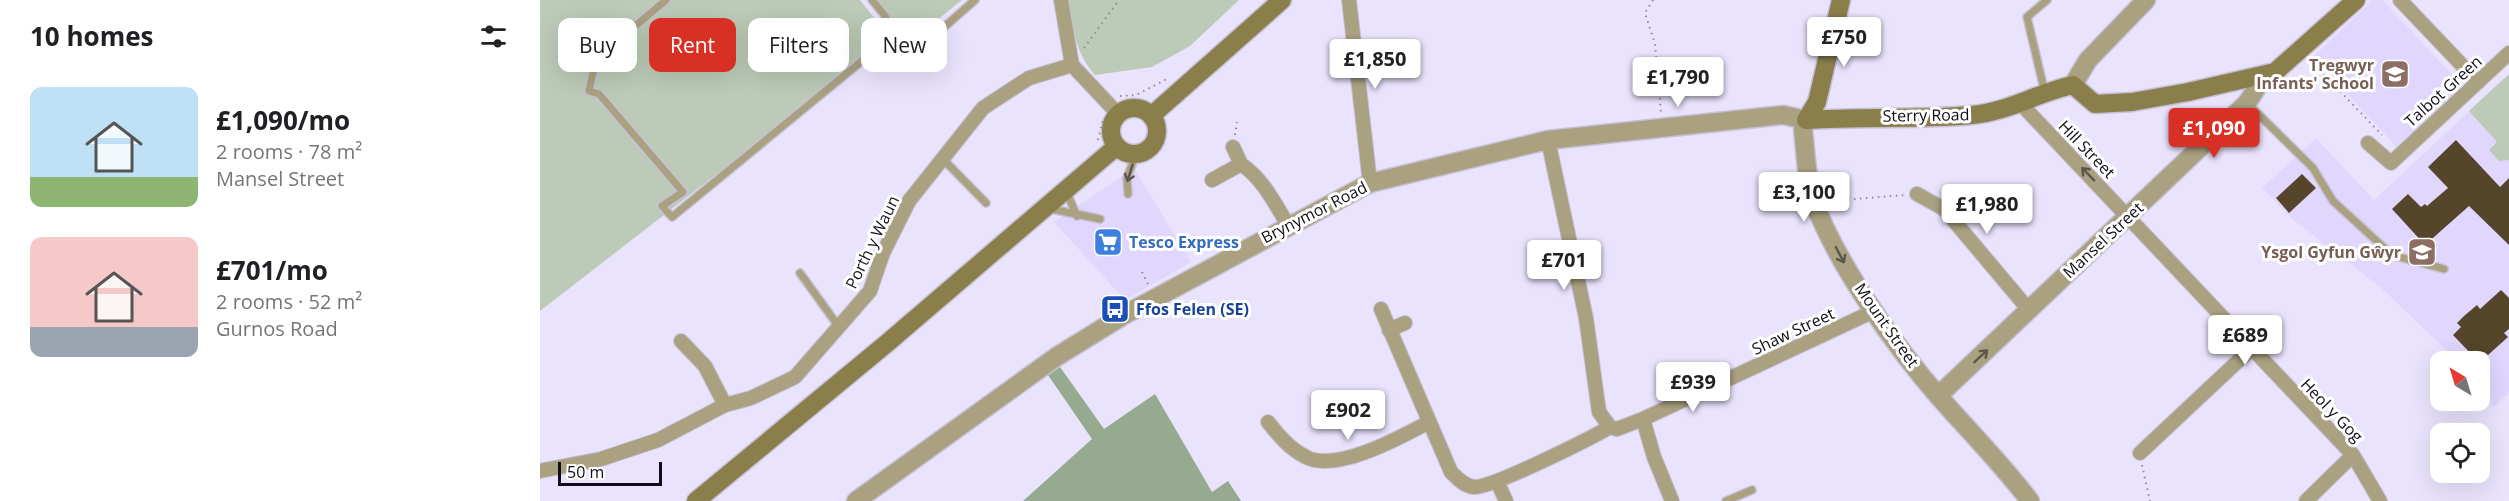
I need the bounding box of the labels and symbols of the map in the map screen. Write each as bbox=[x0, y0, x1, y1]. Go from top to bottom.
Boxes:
pin: £750 bbox=[1808, 17, 1880, 68]
pin: £1,850 bbox=[1326, 39, 1424, 90]
street label: Talbot Green bbox=[2400, 50, 2486, 132]
place label: Tregwyr Infants' School bbox=[2256, 54, 2374, 94]
pin: £1,790 bbox=[1629, 57, 1727, 108]
school or university icon: Tregwyr Infants' School bbox=[2379, 58, 2411, 90]
street label: Sterry Road bbox=[1882, 103, 1970, 127]
pin: £1,090 bbox=[2165, 108, 2263, 159]
street label: Hill Street bbox=[2054, 115, 2120, 183]
one-way arrow bbox=[1124, 163, 1135, 182]
one-way arrow bbox=[2082, 167, 2096, 182]
pin: £3,100 bbox=[1755, 172, 1853, 223]
street label: Brynymor Road bbox=[1257, 176, 1371, 248]
pin: £1,980 bbox=[1938, 184, 2036, 235]
street label: Porth y Waun bbox=[840, 192, 904, 292]
street label: Mansel Street bbox=[2058, 197, 2148, 283]
supermarket icon: Tesco Express bbox=[1092, 226, 1124, 258]
place label: Tesco Express bbox=[1129, 231, 1239, 253]
school or university icon: Ysgol Gyfun Gŵyr bbox=[2406, 236, 2438, 268]
pin: £701 bbox=[1528, 240, 1600, 291]
place label: Ysgol Gyfun Gŵyr bbox=[2261, 241, 2401, 263]
one-way arrow bbox=[1835, 245, 1846, 263]
street label: Mount Street bbox=[1850, 278, 1924, 372]
bus stop icon: Ffos Felen (SE) bbox=[1099, 293, 1131, 325]
place label: Ffos Felen (SE) bbox=[1136, 298, 1249, 320]
street label: Shaw Street bbox=[1748, 302, 1838, 360]
pin: £689 bbox=[2209, 315, 2281, 366]
one-way arrow bbox=[1973, 348, 1988, 363]
north arrow bbox=[2430, 351, 2490, 411]
pin: £939 bbox=[1657, 362, 1729, 413]
street label: Heol y Gog bbox=[2296, 373, 2368, 447]
pin: £902 bbox=[1312, 390, 1384, 441]
scale bar bbox=[558, 459, 662, 486]

